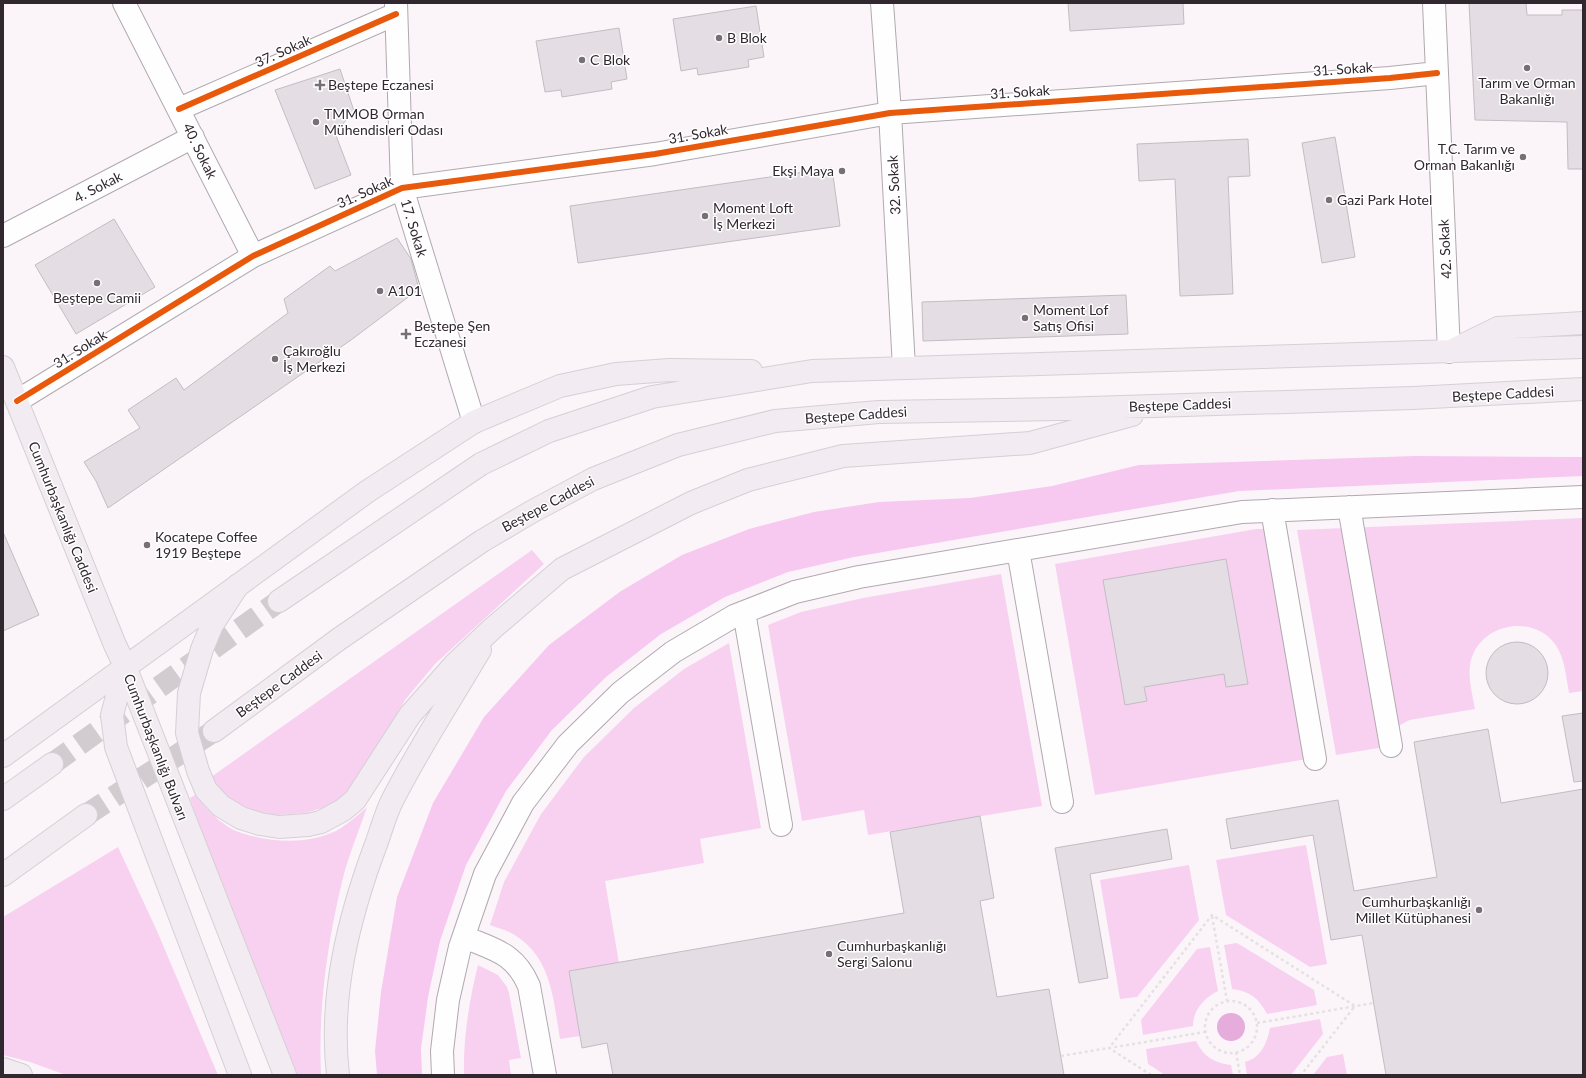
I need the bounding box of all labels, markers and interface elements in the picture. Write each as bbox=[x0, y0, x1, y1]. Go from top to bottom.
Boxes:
place label: B Blok bbox=[727, 29, 768, 46]
street label: 37. Sokak bbox=[252, 30, 314, 70]
marker: B Blok bbox=[714, 33, 724, 43]
place label: C Blok bbox=[590, 51, 631, 68]
marker: C Blok bbox=[577, 55, 587, 65]
street label: 31. Sokak bbox=[1313, 58, 1374, 79]
marker: Tarım ve Orman Bakanlığı bbox=[1522, 63, 1532, 73]
place label: Tarım ve Orman Bakanlığı bbox=[1478, 74, 1576, 107]
place label: Beştepe Eczanesi bbox=[328, 76, 434, 93]
marker: Beştepe Eczanesi bbox=[315, 80, 325, 90]
street label: 31. Sokak bbox=[990, 81, 1051, 102]
place label: TMMOB Orman Mühendisleri Odası bbox=[324, 105, 443, 138]
marker: TMMOB Orman Mühendisleri Odası bbox=[311, 117, 321, 127]
street label: 40. Sokak bbox=[180, 120, 222, 182]
street label: 31. Sokak bbox=[667, 120, 730, 147]
place label: T.C. Tarım ve Orman Bakanlığı bbox=[1414, 140, 1515, 173]
marker: T.C. Tarım ve Orman Bakanlığı bbox=[1518, 152, 1528, 162]
street label: 32. Sokak bbox=[883, 154, 904, 215]
place label: Ekşi Maya bbox=[772, 162, 834, 179]
marker: Ekşi Maya bbox=[837, 166, 847, 176]
street label: 4. Sokak bbox=[71, 167, 125, 206]
street label: 31. Sokak bbox=[334, 171, 396, 211]
place label: Gazi Park Hotel bbox=[1337, 191, 1432, 208]
marker: Gazi Park Hotel bbox=[1324, 195, 1334, 205]
street label: 17. Sokak bbox=[398, 197, 432, 260]
place label: Moment Loft İş Merkezi bbox=[713, 199, 793, 232]
marker: Moment Loft İş Merkezi bbox=[700, 211, 710, 221]
street label: 42. Sokak bbox=[1434, 218, 1455, 279]
marker: Beştepe Camii bbox=[92, 278, 102, 288]
place label: A101 bbox=[388, 282, 422, 299]
marker: A101 bbox=[375, 286, 385, 296]
place label: Beştepe Camii bbox=[53, 289, 141, 306]
place label: Moment Lof Satış Ofisi bbox=[1033, 301, 1108, 334]
marker: Moment Lof Satış Ofisi bbox=[1020, 313, 1030, 323]
place label: Beştepe Şen Eczanesi bbox=[414, 317, 490, 350]
street label: 31. Sokak bbox=[50, 325, 110, 372]
marker: Beştepe Şen Eczanesi bbox=[401, 329, 411, 339]
place label: Çakıroğlu İş Merkezi bbox=[283, 342, 345, 375]
marker: Çakıroğlu İş Merkezi bbox=[270, 354, 280, 364]
street label: Beştepe Caddesi bbox=[1451, 382, 1555, 405]
street label: Beştepe Caddesi bbox=[1129, 394, 1231, 415]
street label: Beştepe Caddesi bbox=[804, 402, 908, 427]
street label: Cumhurbaşkanlığı Caddesi bbox=[25, 439, 102, 595]
street label: Beştepe Caddesi bbox=[499, 472, 597, 535]
place label: Kocatepe Coffee 1919 Beştepe bbox=[155, 528, 257, 561]
marker: Kocatepe Coffee 1919 Beştepe bbox=[142, 540, 152, 550]
street label: Beştepe Caddesi bbox=[232, 647, 325, 721]
street label: Cumhurbaşkanlığı Bulvarı bbox=[121, 671, 192, 822]
place label: Cumhurbaşkanlığı Millet Kütüphanesi bbox=[1355, 893, 1471, 926]
marker: Cumhurbaşkanlığı Millet Kütüphanesi bbox=[1474, 905, 1484, 915]
place label: Cumhurbaşkanlığı Sergi Salonu bbox=[837, 937, 946, 970]
marker: Cumhurbaşkanlığı Sergi Salonu bbox=[824, 949, 834, 959]

